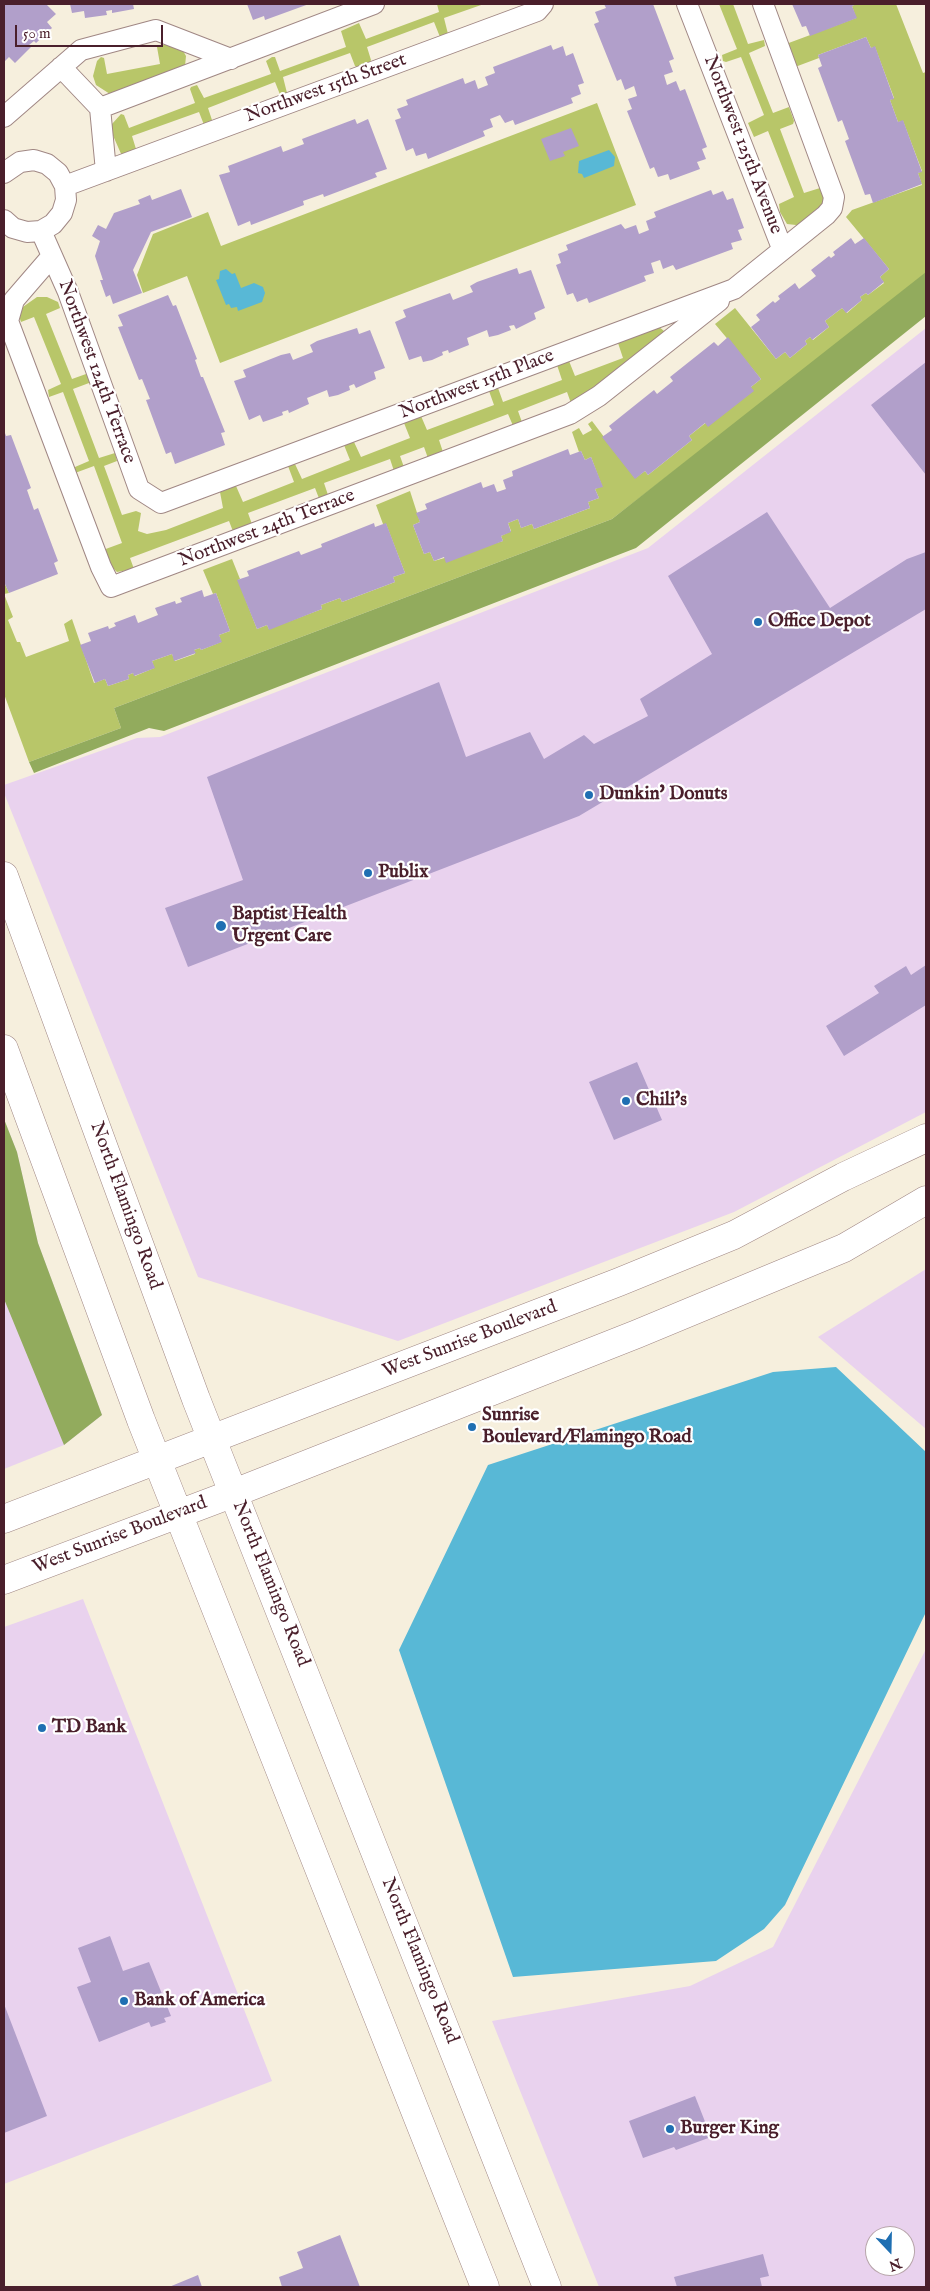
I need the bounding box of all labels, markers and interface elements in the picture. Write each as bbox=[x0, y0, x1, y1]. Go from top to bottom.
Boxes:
scale bar bbox=[18, 15, 165, 47]
text: 50 m bbox=[23, 24, 51, 43]
street label: Northwest 15th Street bbox=[242, 49, 410, 129]
street label: Northwest 125th Avenue bbox=[697, 52, 787, 238]
street label: Northwest 124th Terrace bbox=[52, 277, 140, 467]
street label: Northwest 15th Place bbox=[396, 345, 558, 425]
street label: Northwest 24th Terrace bbox=[176, 485, 358, 573]
place label: Office Depot bbox=[768, 611, 871, 633]
marker: Office Depot bbox=[752, 616, 764, 628]
place label: Dunkin' Donuts bbox=[599, 784, 727, 806]
marker: Dunkin' Donuts bbox=[583, 789, 595, 801]
place label: Publix bbox=[378, 862, 428, 884]
marker: Publix bbox=[362, 867, 374, 879]
place label: Baptist Health Urgent Care bbox=[232, 904, 347, 948]
marker: Baptist Health Urgent Care bbox=[214, 919, 228, 933]
place label: Chili's bbox=[636, 1090, 687, 1112]
marker: Chili's bbox=[620, 1095, 632, 1107]
street label: North Flamingo Road bbox=[84, 1119, 166, 1293]
street label: West Sunrise Boulevard bbox=[380, 1296, 560, 1384]
place label: Sunrise Boulevard/Flamingo Road bbox=[482, 1405, 692, 1449]
marker: Sunrise Boulevard/Flamingo Road bbox=[466, 1421, 478, 1433]
street label: West Sunrise Boulevard bbox=[30, 1492, 210, 1580]
street label: North Flamingo Road bbox=[226, 1498, 314, 1670]
place label: TD Bank bbox=[52, 1717, 126, 1739]
marker: TD Bank bbox=[36, 1722, 48, 1734]
street label: North Flamingo Road bbox=[375, 1875, 463, 2047]
place label: Bank of America bbox=[134, 1990, 265, 2012]
marker: Bank of America bbox=[118, 1995, 130, 2007]
place label: Burger King bbox=[680, 2118, 779, 2140]
marker: Burger King bbox=[664, 2123, 676, 2135]
north arrow bbox=[865, 2226, 915, 2276]
text: N bbox=[886, 2253, 904, 2275]

